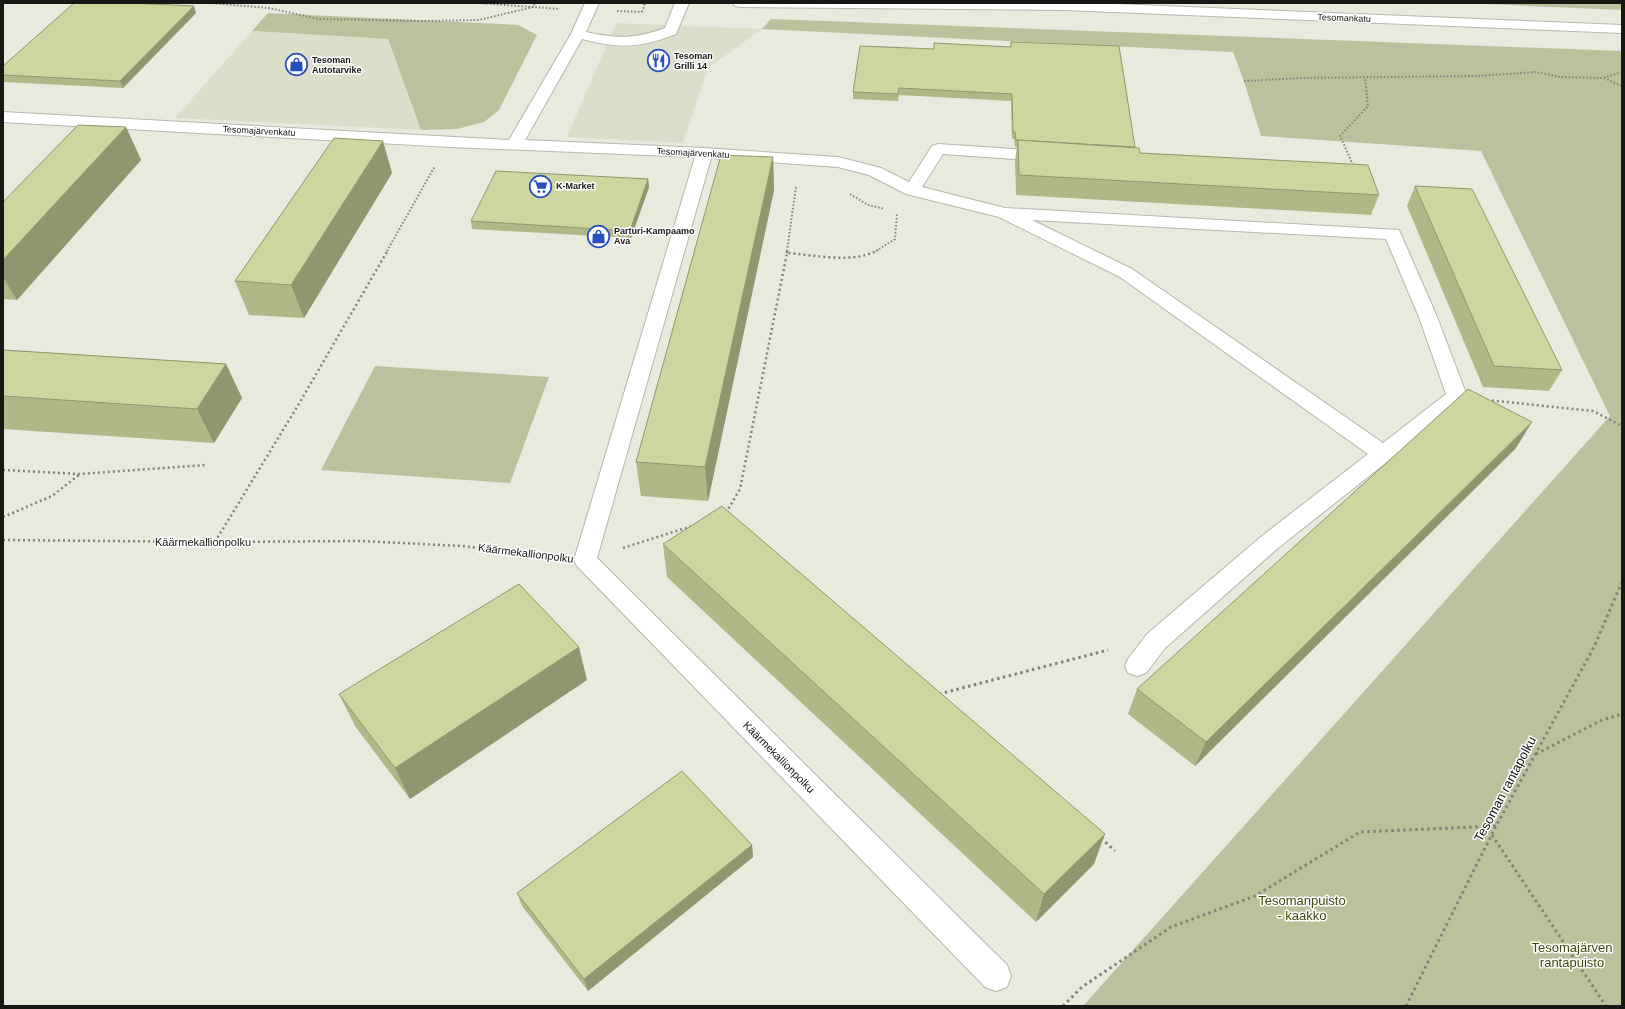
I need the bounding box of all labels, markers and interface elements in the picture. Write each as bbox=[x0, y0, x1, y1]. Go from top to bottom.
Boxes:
street label: Tesomankatu bbox=[1317, 12, 1371, 24]
restaurant icon: Tesoman Grilli 14 bbox=[646, 48, 672, 74]
place label: Tesoman Grilli 14 bbox=[674, 51, 713, 71]
shop icon: Tesoman Autotarvike bbox=[284, 52, 310, 78]
place label: Tesoman Autotarvike bbox=[312, 55, 362, 75]
street label: Tesomajärvenkatu bbox=[222, 124, 296, 138]
street label: Tesomajärvenkatu bbox=[656, 146, 730, 160]
supermarket icon: K-Market bbox=[527, 173, 553, 199]
place label: K-Market bbox=[556, 181, 595, 191]
shop icon: Parturi-Kampaamo Ava bbox=[585, 223, 611, 249]
place label: Parturi-Kampaamo Ava bbox=[614, 226, 695, 246]
street label: Käärmekallionpolku bbox=[155, 536, 251, 548]
street label: Käärmekallionpolku bbox=[478, 541, 574, 565]
street label: Käärmekallionpolku bbox=[741, 719, 817, 795]
street label: Tesoman rantapolku bbox=[1471, 734, 1539, 844]
park label: Tesomanpuisto - kaakko bbox=[1258, 893, 1346, 923]
park label: Tesomajärven rantapuisto bbox=[1532, 940, 1612, 970]

